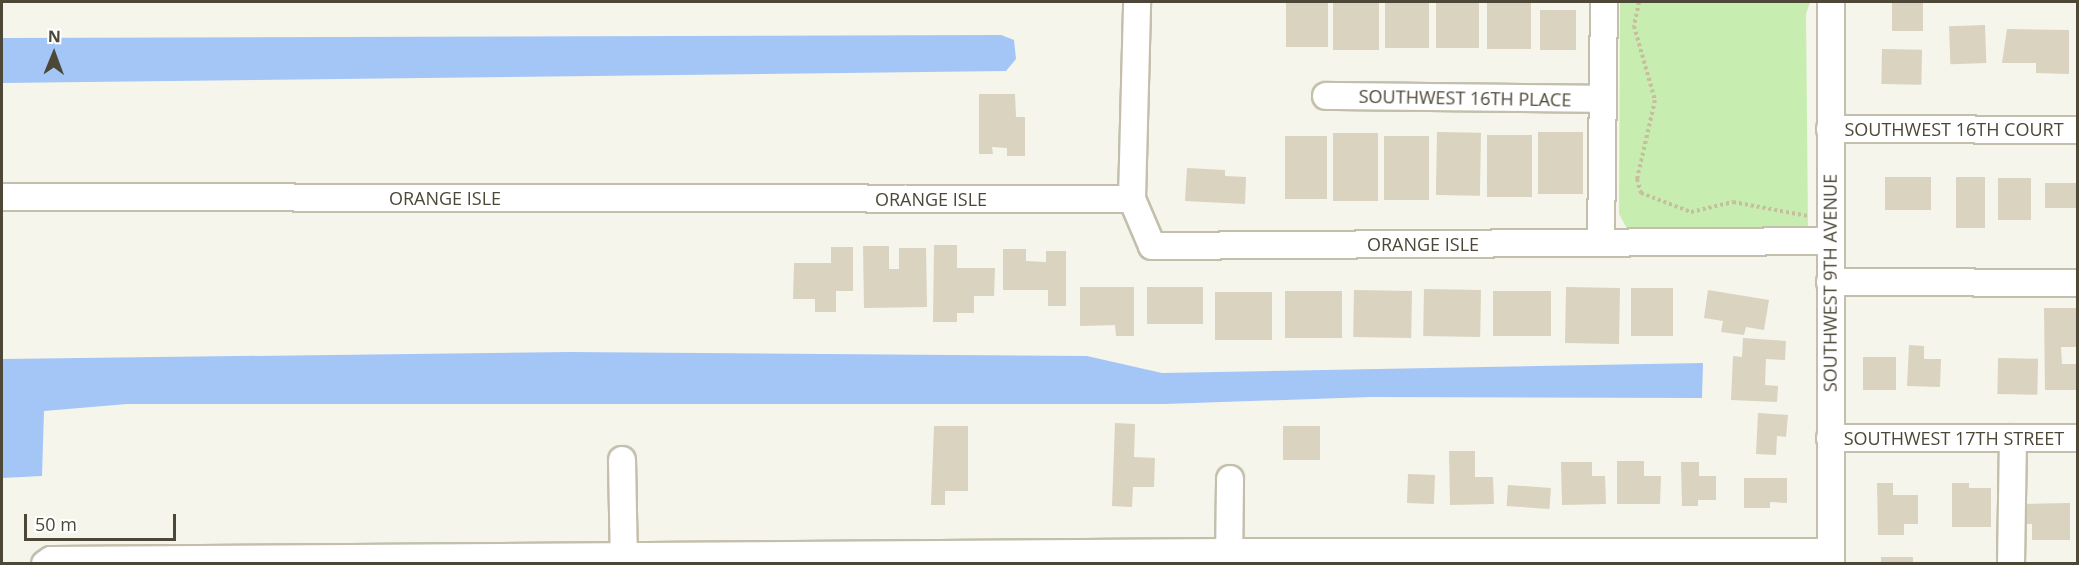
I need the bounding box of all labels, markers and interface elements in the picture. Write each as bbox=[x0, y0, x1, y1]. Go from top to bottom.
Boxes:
north arrow bbox=[24, 24, 84, 84]
text: N bbox=[48, 25, 61, 47]
street label: SOUTHWEST 16TH PLACE bbox=[1359, 85, 1571, 111]
street label: SOUTHWEST 16TH COURT bbox=[1844, 118, 2064, 140]
street label: SOUTHWEST 9TH AVENUE bbox=[1819, 174, 1841, 392]
street label: ORANGE ISLE bbox=[389, 187, 501, 209]
street label: ORANGE ISLE bbox=[875, 188, 987, 210]
street label: ORANGE ISLE bbox=[1367, 233, 1479, 255]
street label: SOUTHWEST 17TH STREET bbox=[1844, 427, 2064, 449]
scale bar bbox=[27, 502, 178, 540]
text: 50 m bbox=[35, 512, 77, 536]

